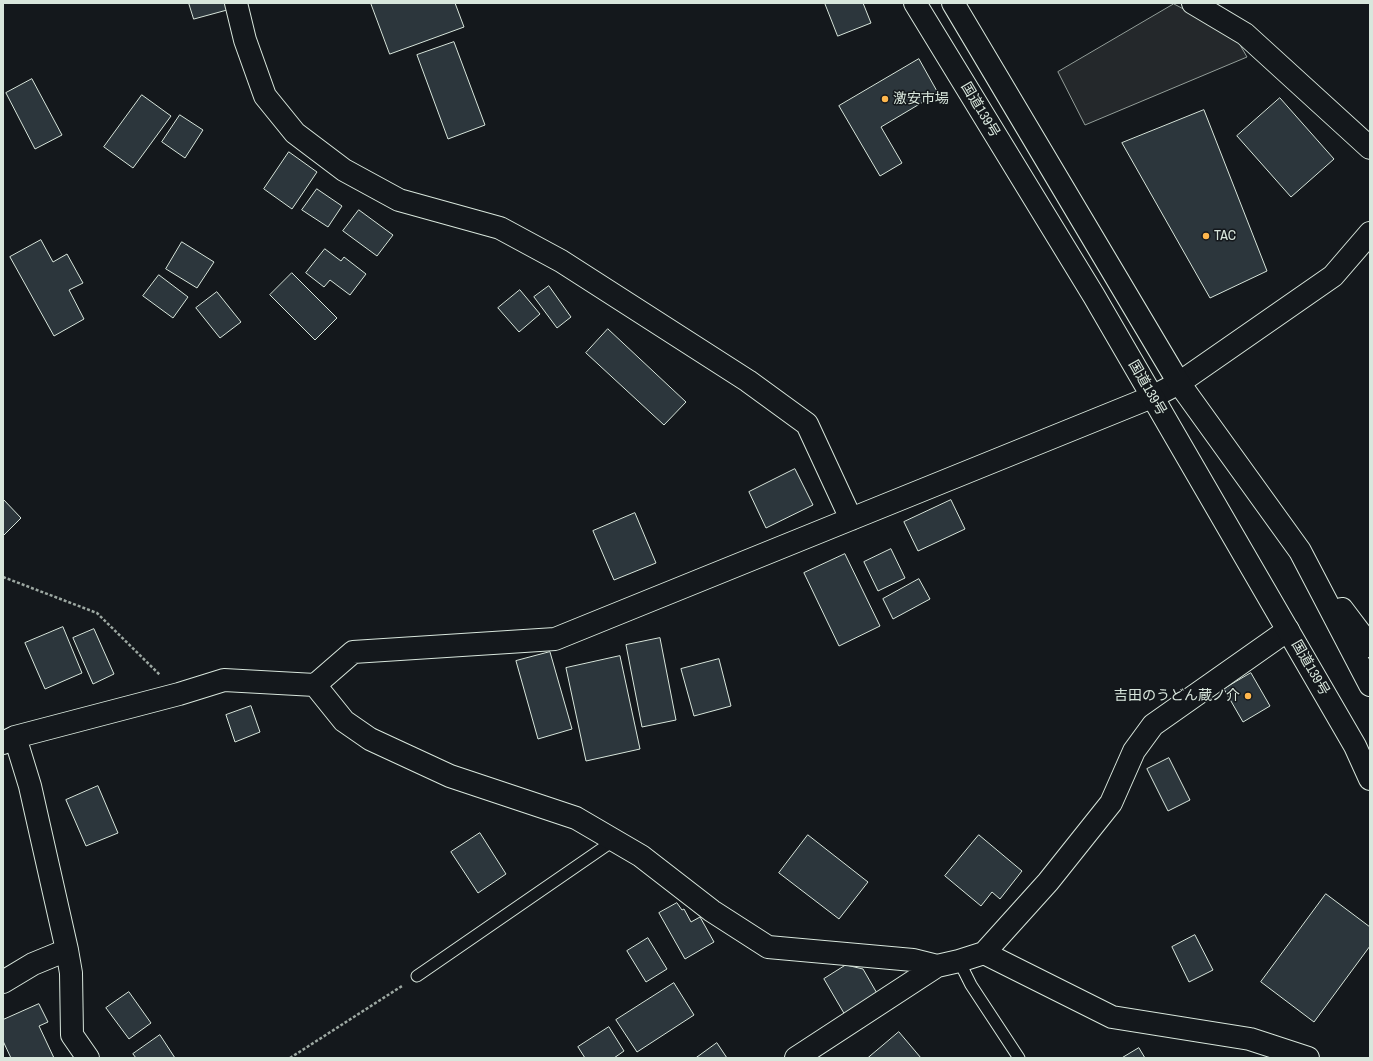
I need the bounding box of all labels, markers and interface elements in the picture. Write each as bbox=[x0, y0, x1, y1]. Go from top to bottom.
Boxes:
street label: 国道139号 bbox=[957, 79, 1003, 141]
place label: 激安市場 bbox=[893, 91, 949, 107]
marker: 激安市場 bbox=[880, 94, 890, 104]
place label: TAC bbox=[1214, 228, 1236, 244]
marker: TAC bbox=[1201, 231, 1211, 241]
street label: 国道139号 bbox=[1124, 357, 1170, 419]
street label: 国道139号 bbox=[1287, 637, 1333, 699]
place label: 吉田のうどん蔵ノ介 bbox=[1114, 688, 1240, 704]
marker: 吉田のうどん蔵ノ介 bbox=[1243, 691, 1253, 701]

